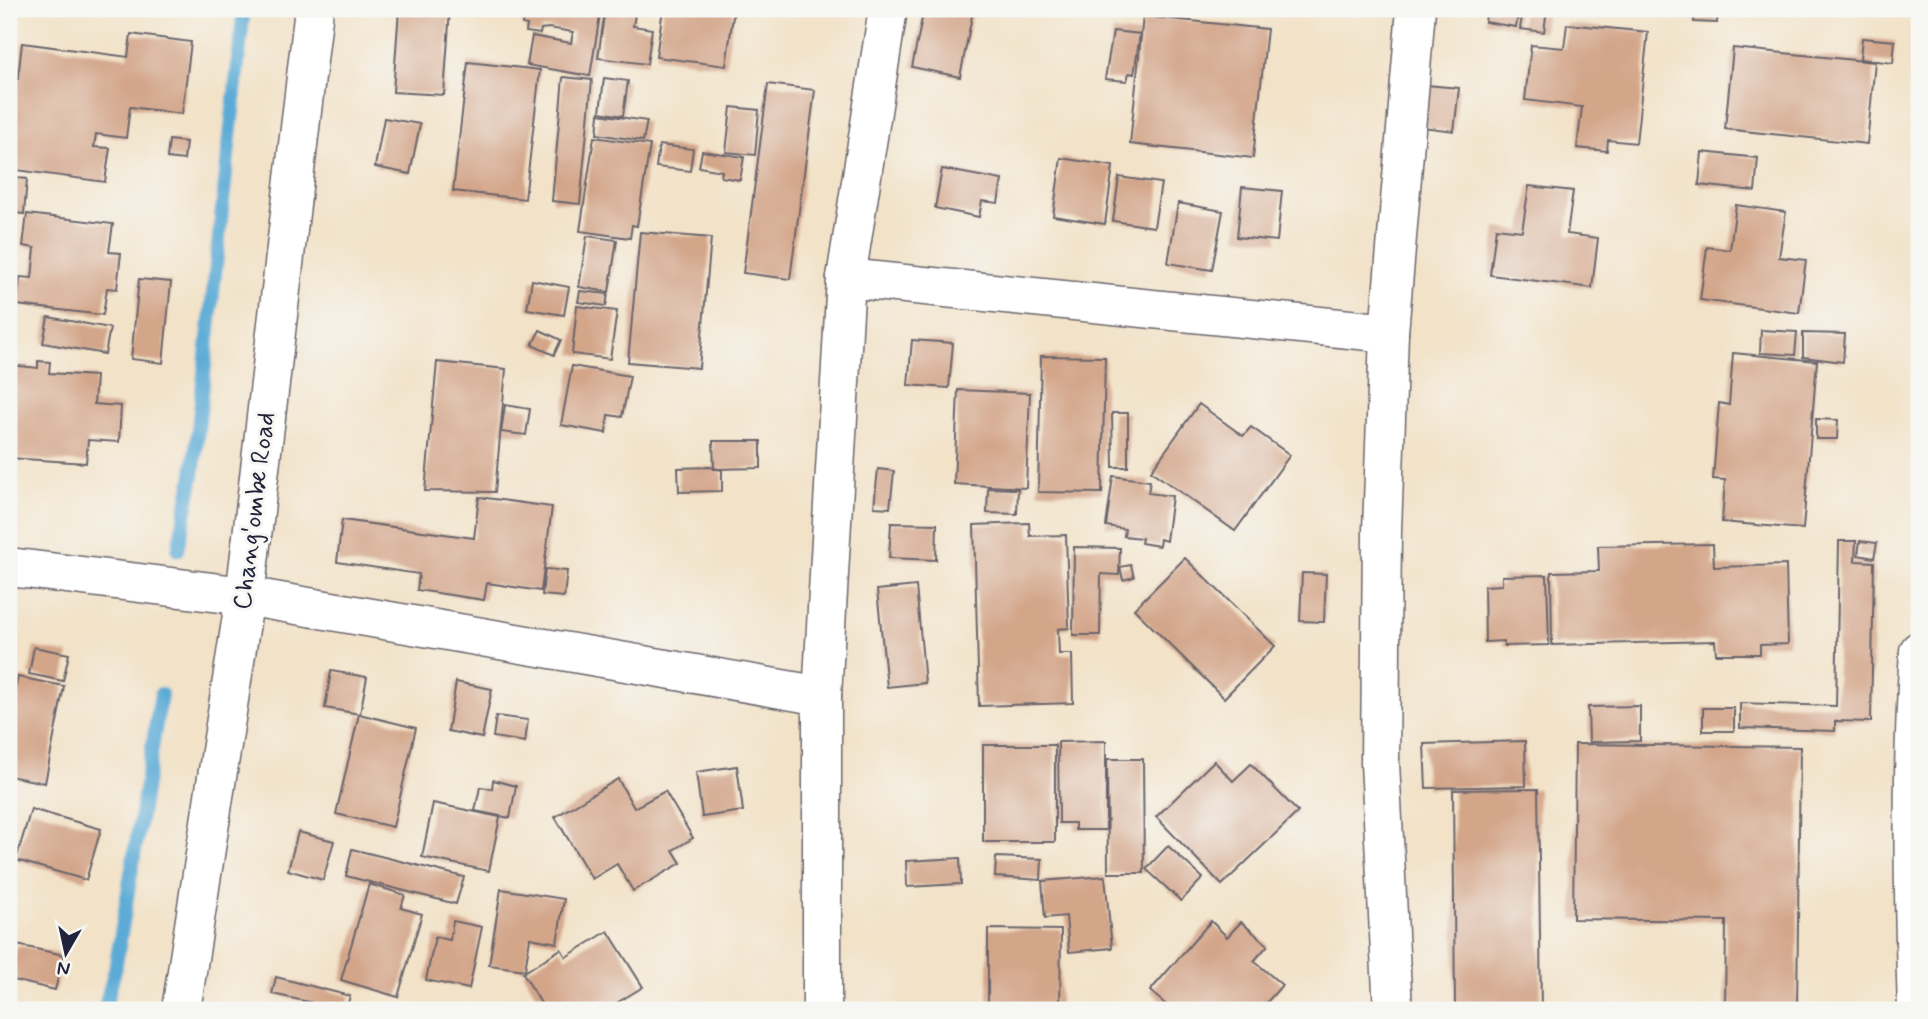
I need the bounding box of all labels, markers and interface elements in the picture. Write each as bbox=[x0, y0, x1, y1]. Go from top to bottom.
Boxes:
street label: Chang'ombe Road bbox=[226, 410, 284, 612]
north arrow bbox=[32, 918, 102, 988]
text: N bbox=[55, 955, 72, 982]

